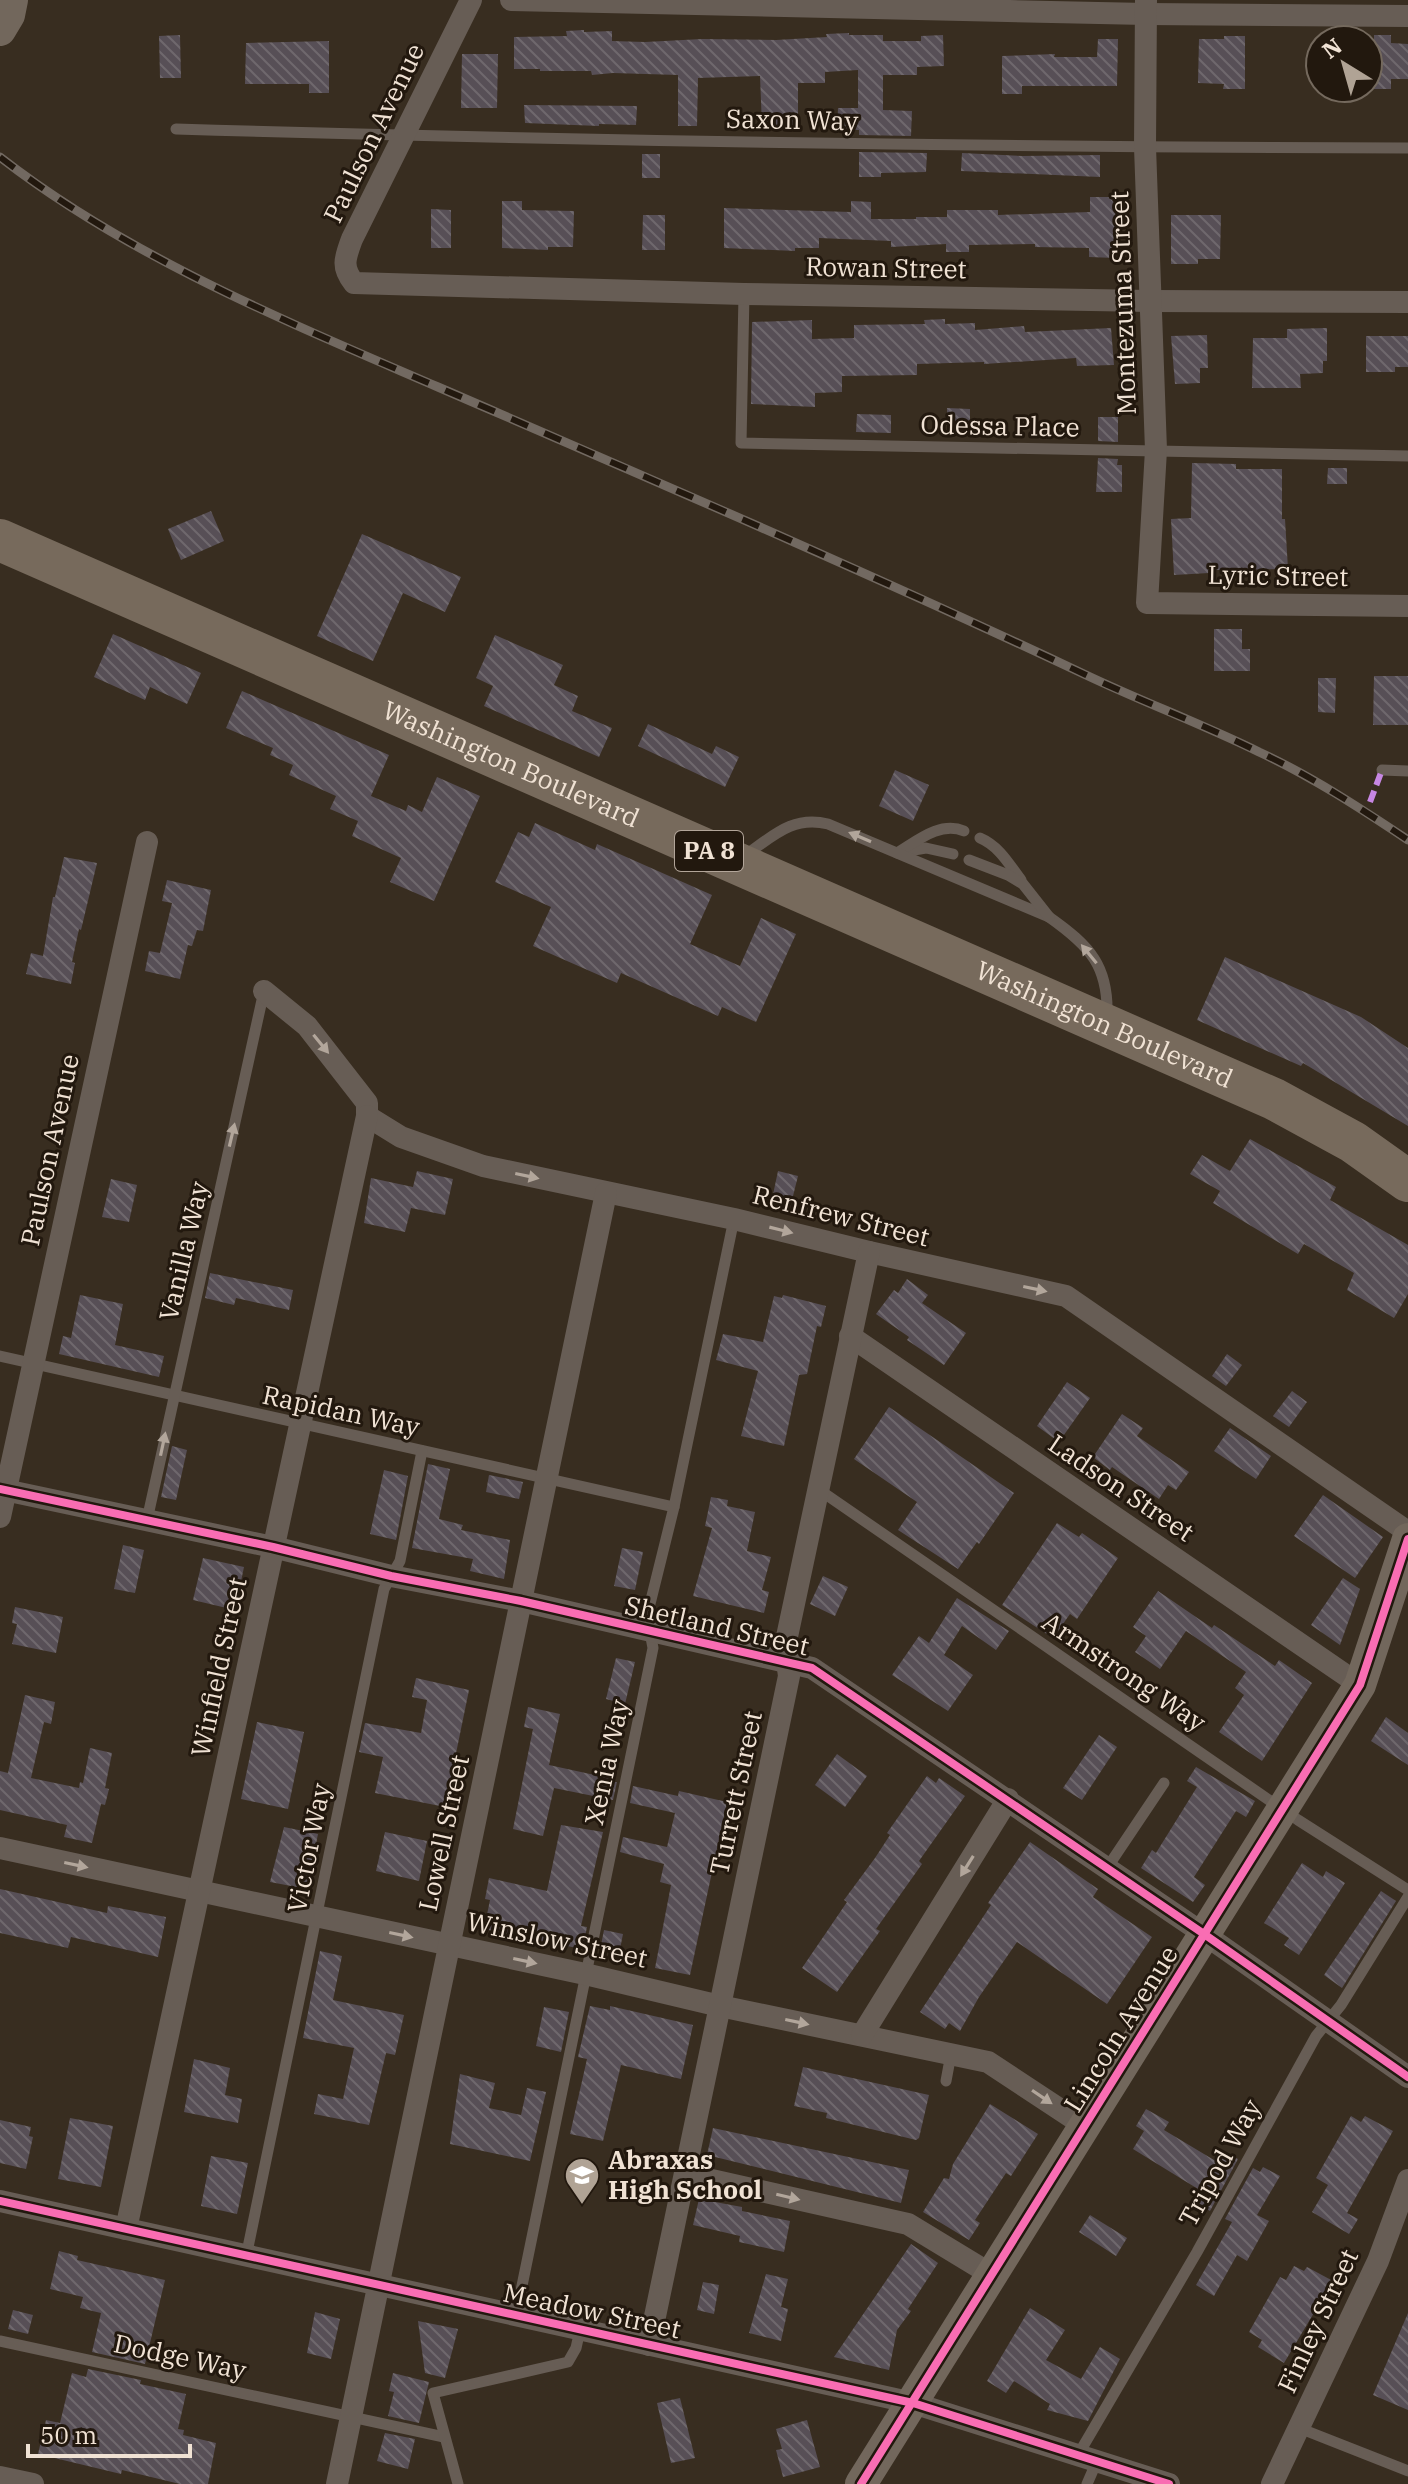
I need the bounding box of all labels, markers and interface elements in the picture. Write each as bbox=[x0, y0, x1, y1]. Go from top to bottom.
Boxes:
north arrow bbox=[1304, 24, 1384, 104]
text: N bbox=[1316, 31, 1347, 64]
street label: Paulson Avenue bbox=[315, 37, 431, 228]
street label: Saxon Way bbox=[726, 101, 859, 137]
street label: Montezuma Street bbox=[1101, 190, 1143, 416]
street label: Rowan Street bbox=[805, 249, 967, 285]
street label: Odessa Place bbox=[920, 407, 1080, 443]
street label: Lyric Street bbox=[1207, 557, 1349, 593]
street label: Washington Boulevard bbox=[378, 692, 645, 835]
road number: PA 8 bbox=[675, 831, 743, 871]
one-way arrow bbox=[848, 831, 872, 844]
one-way arrow bbox=[1081, 944, 1097, 964]
street label: Washington Boulevard bbox=[971, 952, 1239, 1095]
one-way arrow bbox=[312, 1033, 329, 1053]
street label: Paulson Avenue bbox=[12, 1051, 86, 1249]
one-way arrow bbox=[226, 1123, 239, 1148]
one-way arrow bbox=[515, 1170, 540, 1183]
street label: Renfrew Street bbox=[749, 1177, 933, 1253]
street label: Vanilla Way bbox=[151, 1178, 216, 1324]
one-way arrow bbox=[769, 1225, 794, 1237]
one-way arrow bbox=[1022, 1283, 1047, 1296]
street label: Rapidan Way bbox=[259, 1377, 423, 1443]
street label: Ladson Street bbox=[1042, 1426, 1201, 1548]
one-way arrow bbox=[158, 1431, 170, 1456]
street label: Winfield Street bbox=[182, 1574, 254, 1760]
street label: Shetland Street bbox=[622, 1587, 813, 1663]
street label: Armstrong Way bbox=[1036, 1604, 1213, 1739]
street label: Xenia Way bbox=[576, 1696, 636, 1828]
street label: Turrett Street bbox=[701, 1708, 769, 1878]
street label: Lowell Street bbox=[410, 1752, 476, 1914]
street label: Victor Way bbox=[279, 1780, 337, 1915]
one-way arrow bbox=[960, 1855, 974, 1877]
one-way arrow bbox=[64, 1859, 89, 1872]
street label: Winslow Street bbox=[464, 1903, 651, 1975]
one-way arrow bbox=[389, 1929, 414, 1942]
street label: Lincoln Avenue bbox=[1055, 1939, 1185, 2118]
one-way arrow bbox=[513, 1955, 538, 1968]
one-way arrow bbox=[784, 2016, 809, 2029]
one-way arrow bbox=[1031, 2090, 1053, 2104]
street label: Tripod Way bbox=[1170, 2093, 1268, 2232]
place label: Abraxas High School bbox=[608, 2142, 762, 2206]
school or university icon: Abraxas High School bbox=[563, 2156, 601, 2206]
one-way arrow bbox=[776, 2191, 801, 2204]
street label: Finley Street bbox=[1269, 2243, 1365, 2398]
street label: Meadow Street bbox=[500, 2275, 684, 2345]
street label: Dodge Way bbox=[111, 2325, 250, 2387]
scale bar bbox=[28, 2408, 190, 2458]
text: 50 m bbox=[40, 2419, 97, 2451]

